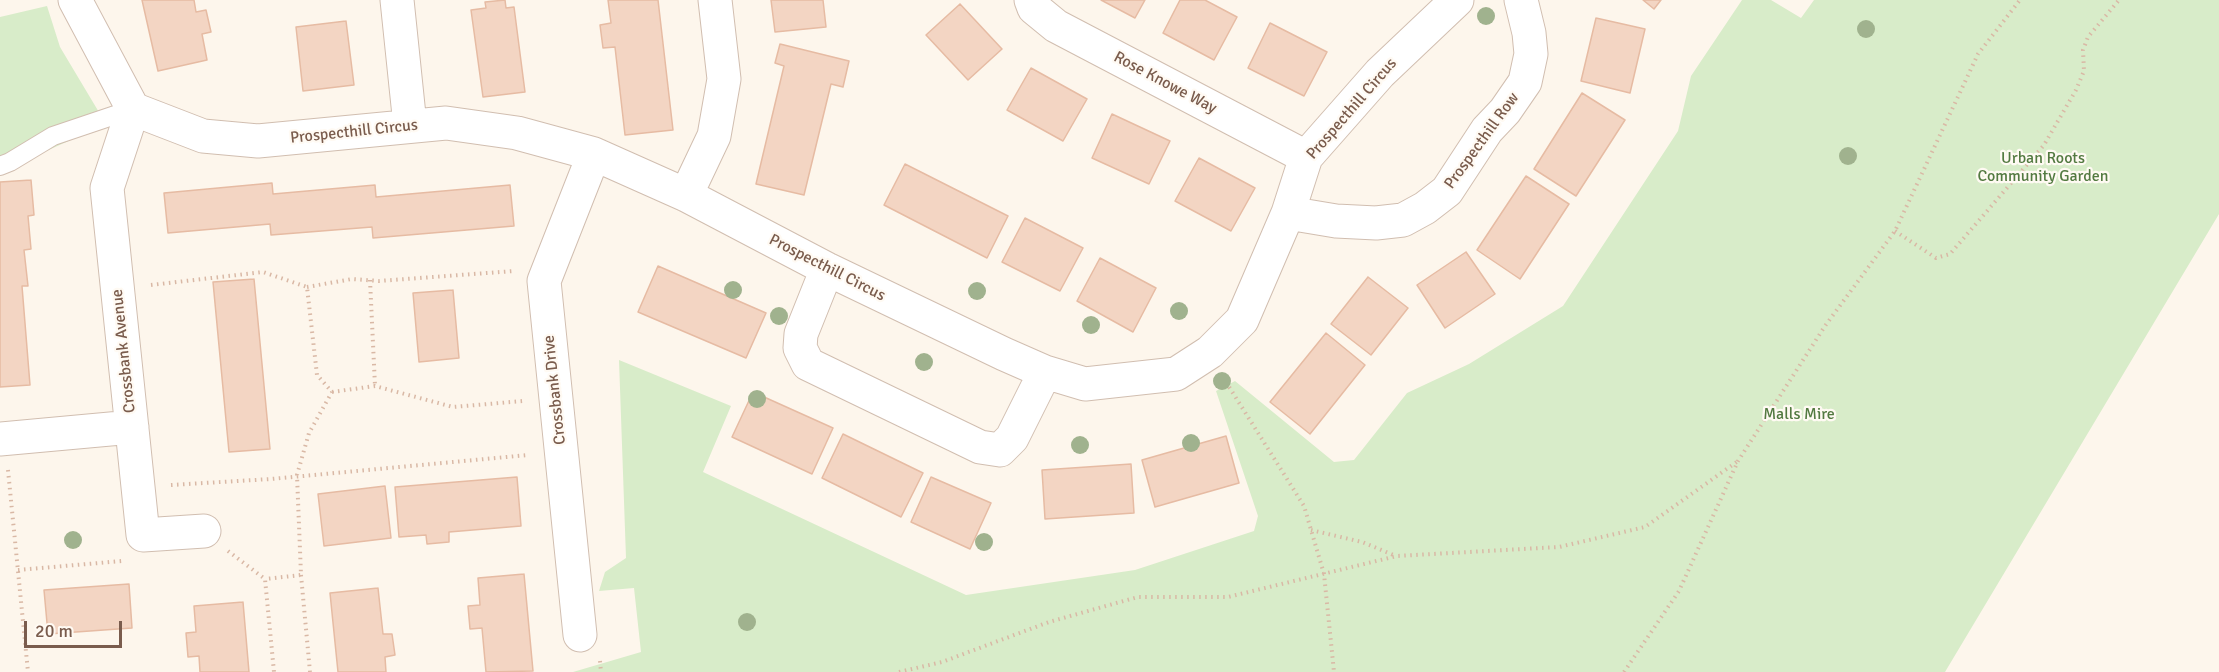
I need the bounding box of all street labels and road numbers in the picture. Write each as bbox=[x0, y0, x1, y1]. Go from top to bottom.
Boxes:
street label: Rose Knowe Way bbox=[1110, 48, 1220, 118]
street label: Prospecthill Circus bbox=[1303, 54, 1401, 164]
street label: Prospecthill Row bbox=[1441, 89, 1523, 193]
street label: Prospecthill Circus bbox=[289, 116, 419, 148]
street label: Prospecthill Circus bbox=[766, 230, 888, 306]
street label: Crossbank Avenue bbox=[108, 288, 140, 414]
street label: Crossbank Drive bbox=[540, 334, 570, 446]

